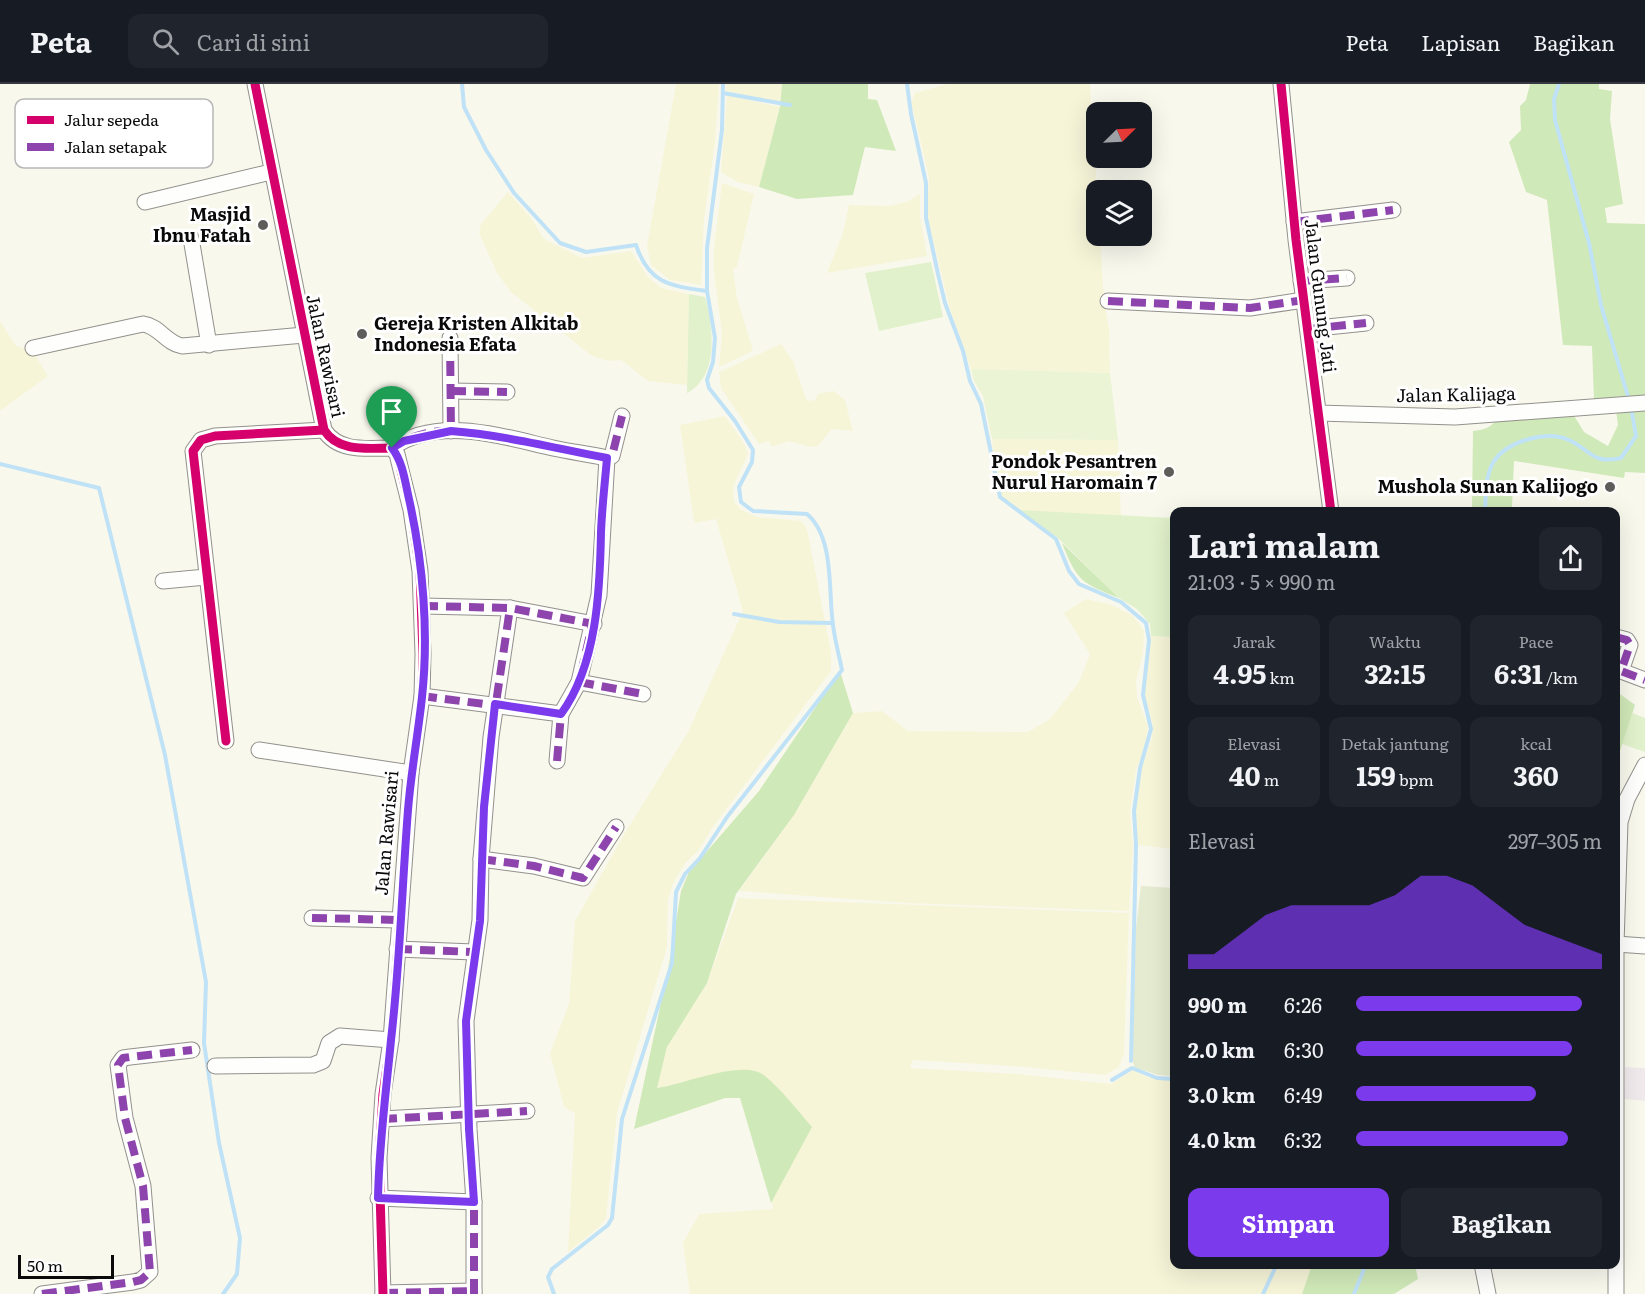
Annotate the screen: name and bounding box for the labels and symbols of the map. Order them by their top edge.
legend [15,99,213,168]
north arrow [1086,102,1152,168]
text: Jalur sepeda [64,107,159,131]
text: Jalan setapak [64,134,167,158]
place label: Masjid Ibnu Fatah [153,200,251,248]
street label: Jalan Gunung Jati [1299,217,1344,374]
marker: Masjid Ibnu Fatah [256,218,270,232]
street label: Jalan Rawisari [300,291,353,420]
place label: Gereja Kristen Alkitab Indonesia Efata [374,309,579,357]
marker: Gereja Kristen Alkitab Indonesia Efata [355,327,369,341]
street label: Jalan Kalijaga [1396,379,1516,408]
pin [366,386,417,448]
place label: Pondok Pesantren Nurul Haromain 7 [991,447,1157,495]
marker: Pondok Pesantren Nurul Haromain 7 [1162,465,1176,479]
place label: Mushola Sunan Kalijogo [1377,472,1598,499]
marker: Mushola Sunan Kalijogo [1603,480,1617,494]
street label: Jalan Rawisari [367,769,404,897]
scale bar [18,1252,114,1280]

